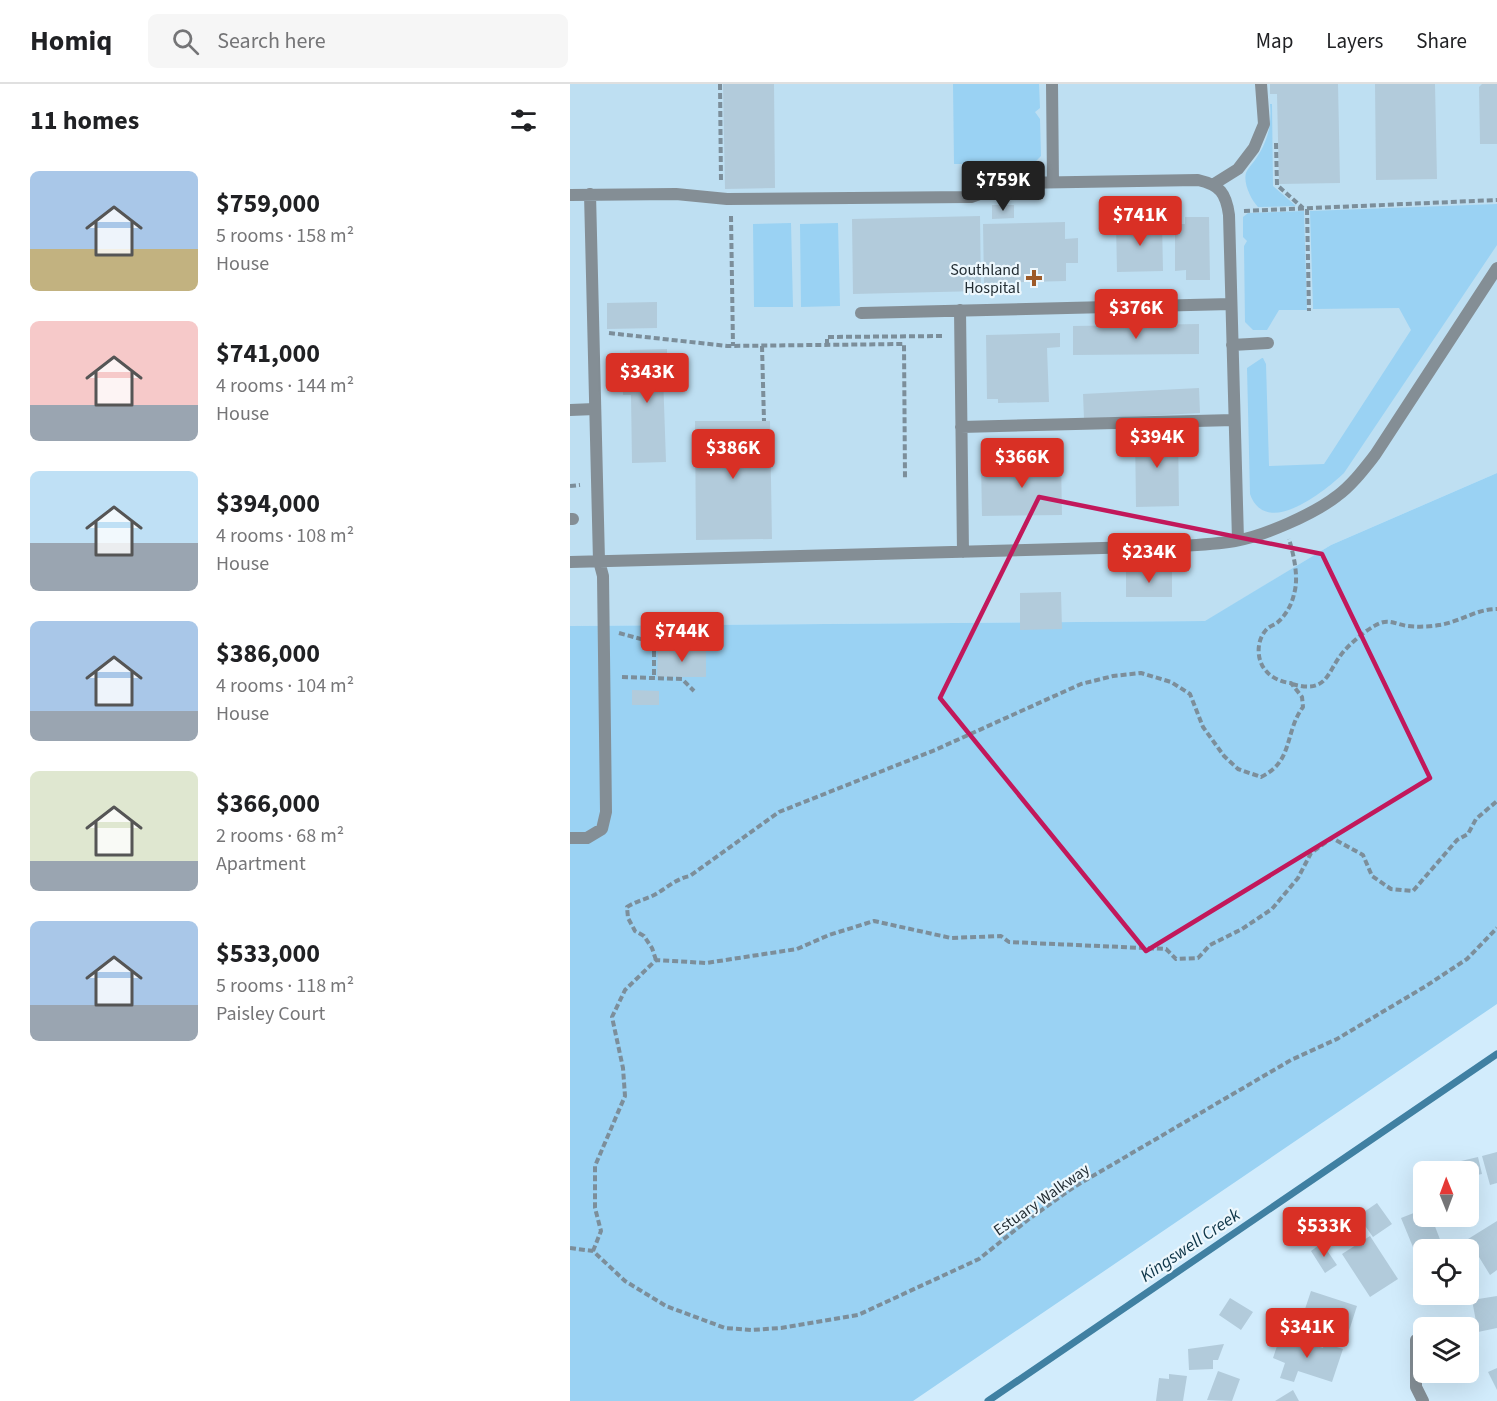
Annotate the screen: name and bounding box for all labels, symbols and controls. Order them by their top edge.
search box [148,14,568,68]
text: Homiq [30,21,112,61]
icon: search [169,25,202,58]
text: Search here [217,25,326,57]
text: Map [1256,26,1293,56]
text: Layers [1326,26,1383,56]
text: Share [1416,26,1467,56]
text: 11 homes [30,102,139,139]
icon: filters [507,104,540,137]
pin: $759K [961,161,1045,212]
text: $759K [976,166,1030,194]
text: $759,000 [216,185,320,222]
icon: home [78,195,150,267]
pin: $741K [1098,196,1182,247]
text: $741K [1113,201,1167,229]
text: 5 rooms · 158 m² [216,222,354,250]
text: House [216,250,269,278]
place label: Southland Hospital [950,259,1020,299]
marker: Southland Hospital [1025,269,1043,287]
pin: $376K [1094,289,1178,340]
text: $376K [1109,294,1163,322]
text: $741,000 [216,335,320,372]
icon: home [78,345,150,417]
pin: $343K [605,353,689,404]
text: $343K [620,358,674,386]
text: 4 rooms · 144 m² [216,372,354,400]
text: House [216,400,269,428]
pin: $394K [1115,418,1199,469]
text: $394K [1130,423,1184,451]
pin: $386K [691,429,775,480]
text: $386K [706,434,760,462]
pin: $366K [980,438,1064,489]
text: $366K [995,443,1049,471]
text: $394,000 [216,485,320,522]
icon: home [78,495,150,567]
text: 4 rooms · 108 m² [216,522,354,550]
pin: $234K [1107,533,1191,584]
text: $234K [1122,538,1176,566]
text: House [216,550,269,578]
pin: $744K [640,612,724,663]
text: $744K [655,617,709,645]
text: $386,000 [216,635,320,672]
icon: home [78,645,150,717]
text: 4 rooms · 104 m² [216,672,354,700]
text: House [216,700,269,728]
text: $366,000 [216,785,320,822]
icon: home [78,795,150,867]
text: 2 rooms · 68 m² [216,822,344,850]
text: Apartment [216,850,306,878]
text: $533,000 [216,935,320,972]
icon: home [78,945,150,1017]
text: 5 rooms · 118 m² [216,972,354,1000]
text: Paisley Court [216,1000,325,1028]
street label: Estuary Walkway [989,1158,1095,1241]
north arrow [1413,1161,1479,1227]
map controls [1413,1161,1479,1383]
water label: Kingswell Creek [1135,1202,1246,1288]
pin: $533K [1282,1207,1366,1258]
text: $533K [1297,1212,1351,1240]
button: locate [1413,1239,1479,1305]
pin: $341K [1265,1308,1349,1359]
text: $341K [1280,1313,1334,1341]
button: layers [1413,1317,1479,1383]

